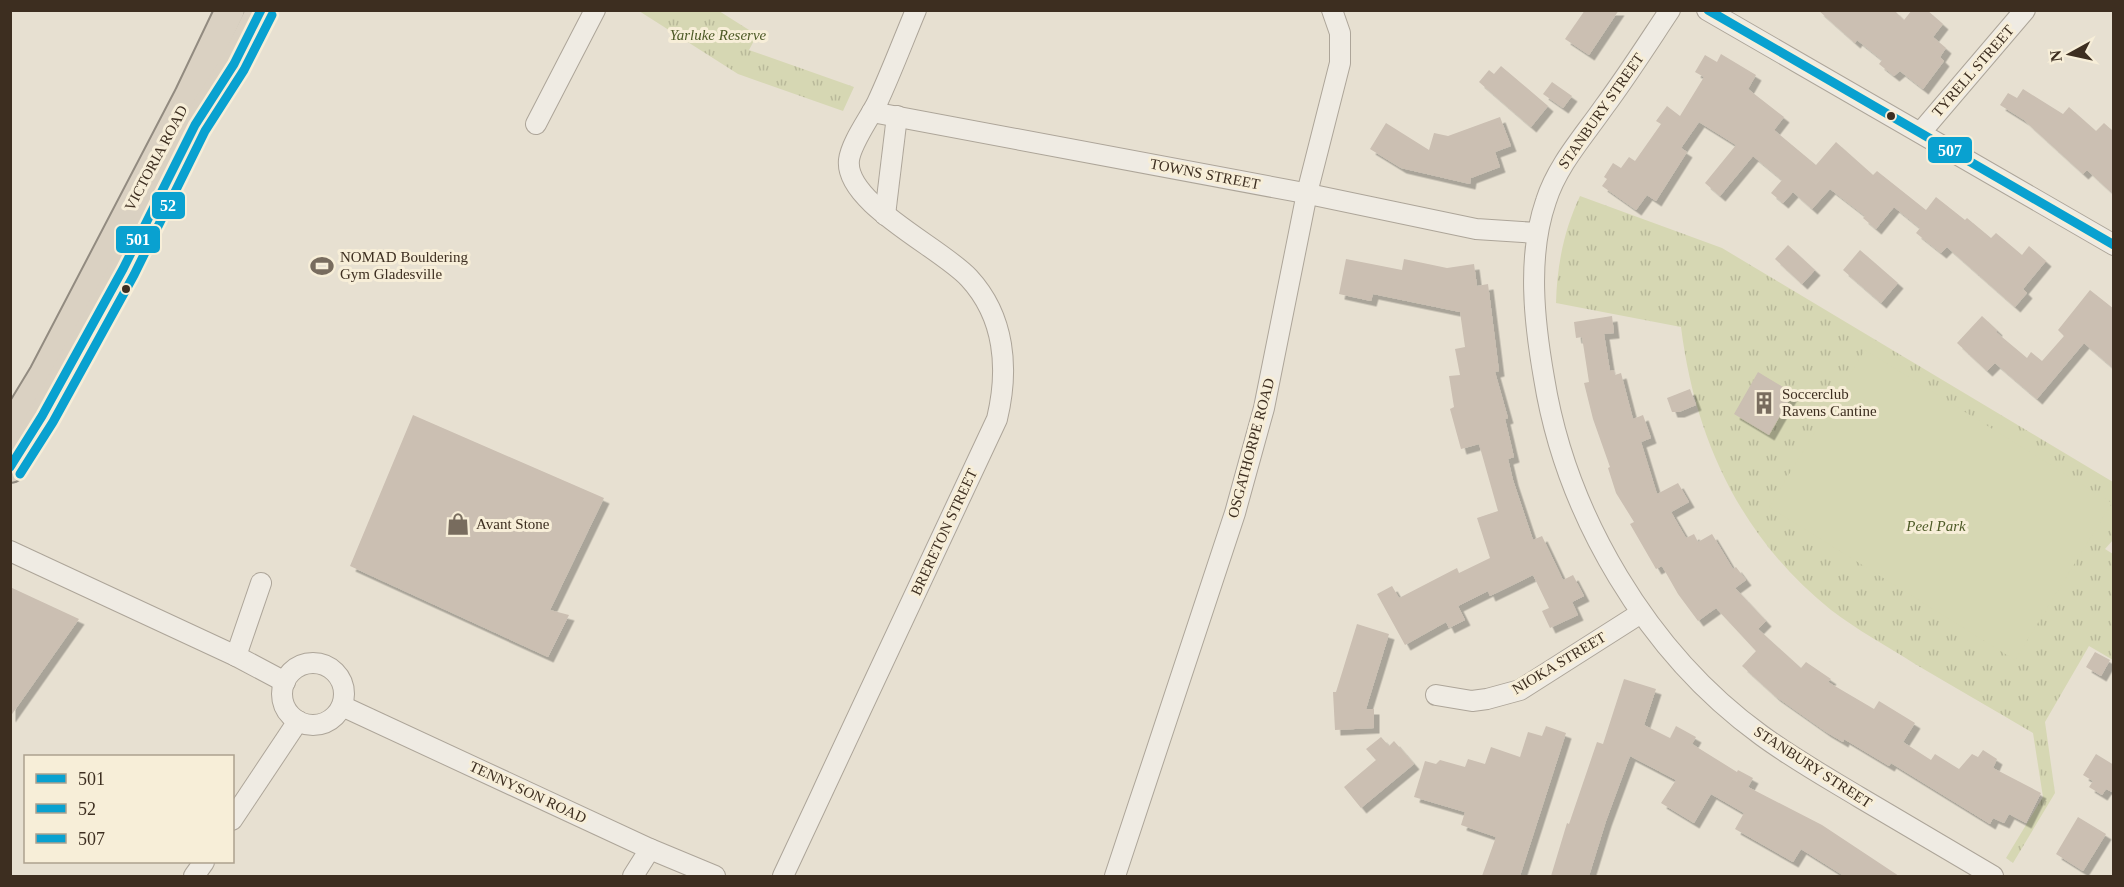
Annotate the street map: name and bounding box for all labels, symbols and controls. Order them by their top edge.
street label: TYRELL STREET [1929,22,2017,120]
north arrow [2040,24,2100,84]
park label: Yarluke Reserve [670,27,767,43]
text: N [2046,49,2065,63]
street label: STANBURY STREET [1555,50,1647,172]
street label: VICTORIA ROAD [122,103,191,213]
unlabelled marker [1885,110,1897,122]
line badge: 507 [1927,136,1973,164]
text: 507 [1938,142,1962,159]
street label: TOWNS STREET [1149,155,1261,193]
line badge: 52 [151,191,186,220]
text: 52 [160,197,176,214]
line badge: 501 [115,225,161,254]
text: 501 [126,231,150,248]
place label: NOMAD Bouldering Gym Gladesville [340,249,468,282]
sports icon: NOMAD Bouldering Gym Gladesville [309,253,335,279]
unlabelled marker [120,283,132,295]
street label: OSGATHORPE ROAD [1225,376,1277,520]
place label: Soccerclub Ravens Cantine [1782,386,1877,419]
building icon: Soccerclub Ravens Cantine [1751,390,1777,416]
street label: BRERETON STREET [908,466,980,598]
shop icon: Avant Stone [445,511,471,537]
place label: Avant Stone [476,516,550,532]
park label: Peel Park [1905,518,1966,534]
street label: NIOKA STREET [1509,629,1609,697]
street label: STANBURY STREET [1751,723,1875,811]
legend [24,755,234,863]
street label: TENNYSON ROAD [467,758,589,826]
text: 501 [78,769,105,789]
text: 52 [78,799,96,819]
text: 507 [78,829,105,849]

